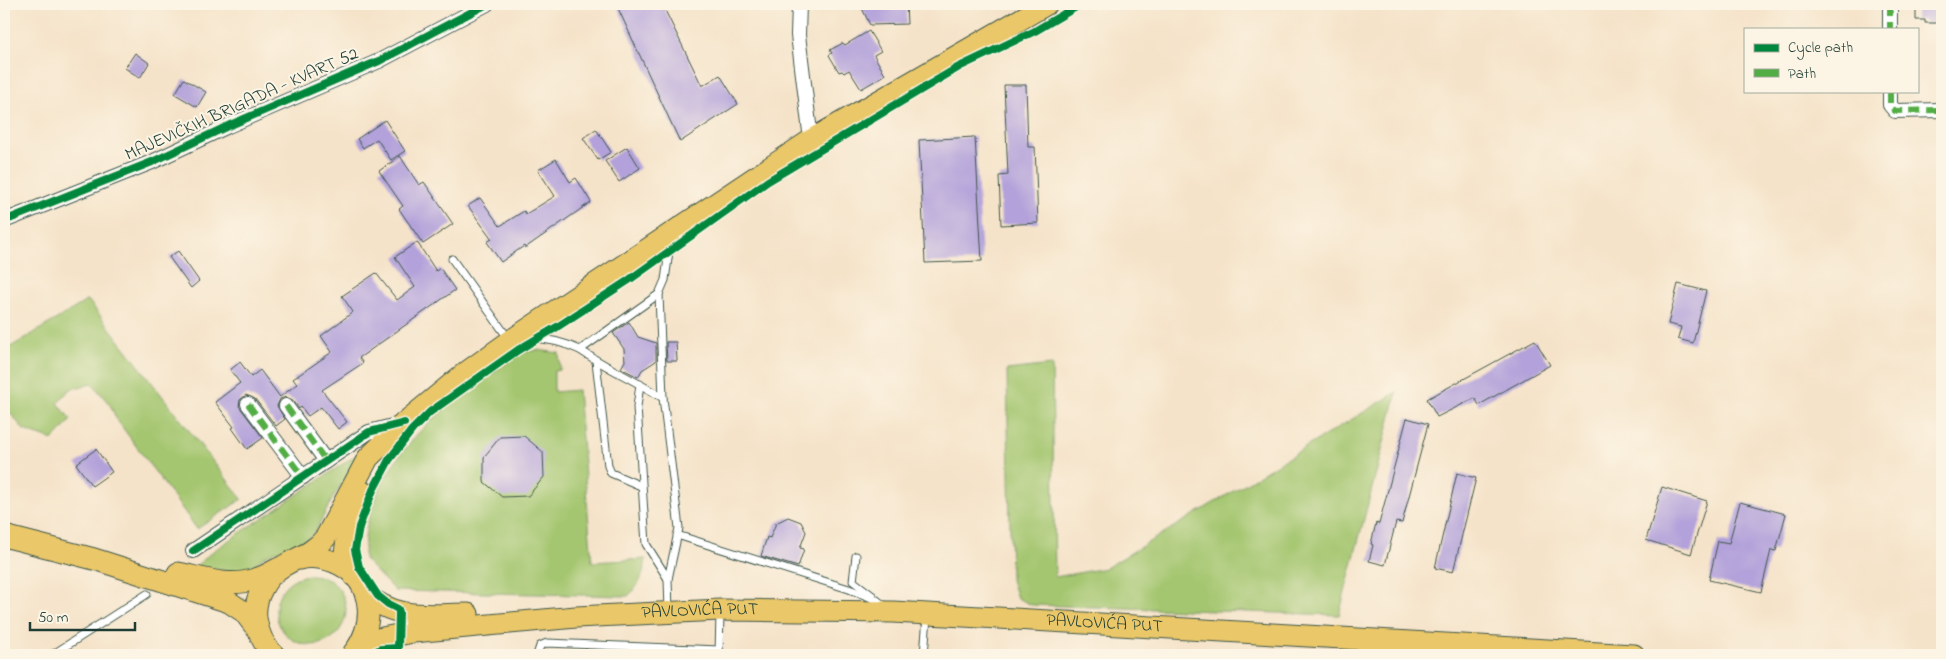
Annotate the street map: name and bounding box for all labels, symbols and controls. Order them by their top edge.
legend [1744,28,1918,92]
text: Cycle path [1788,37,1853,60]
street label: MAJEVIČKIH BRIGADA - KVART 52 [121,42,363,168]
text: Path [1788,63,1816,85]
street label: PAVLOVIĆA PUT [641,597,758,627]
scale bar [30,599,135,631]
text: 50 m [38,607,69,629]
street label: PAVLOVIĆA PUT [1045,608,1163,641]

